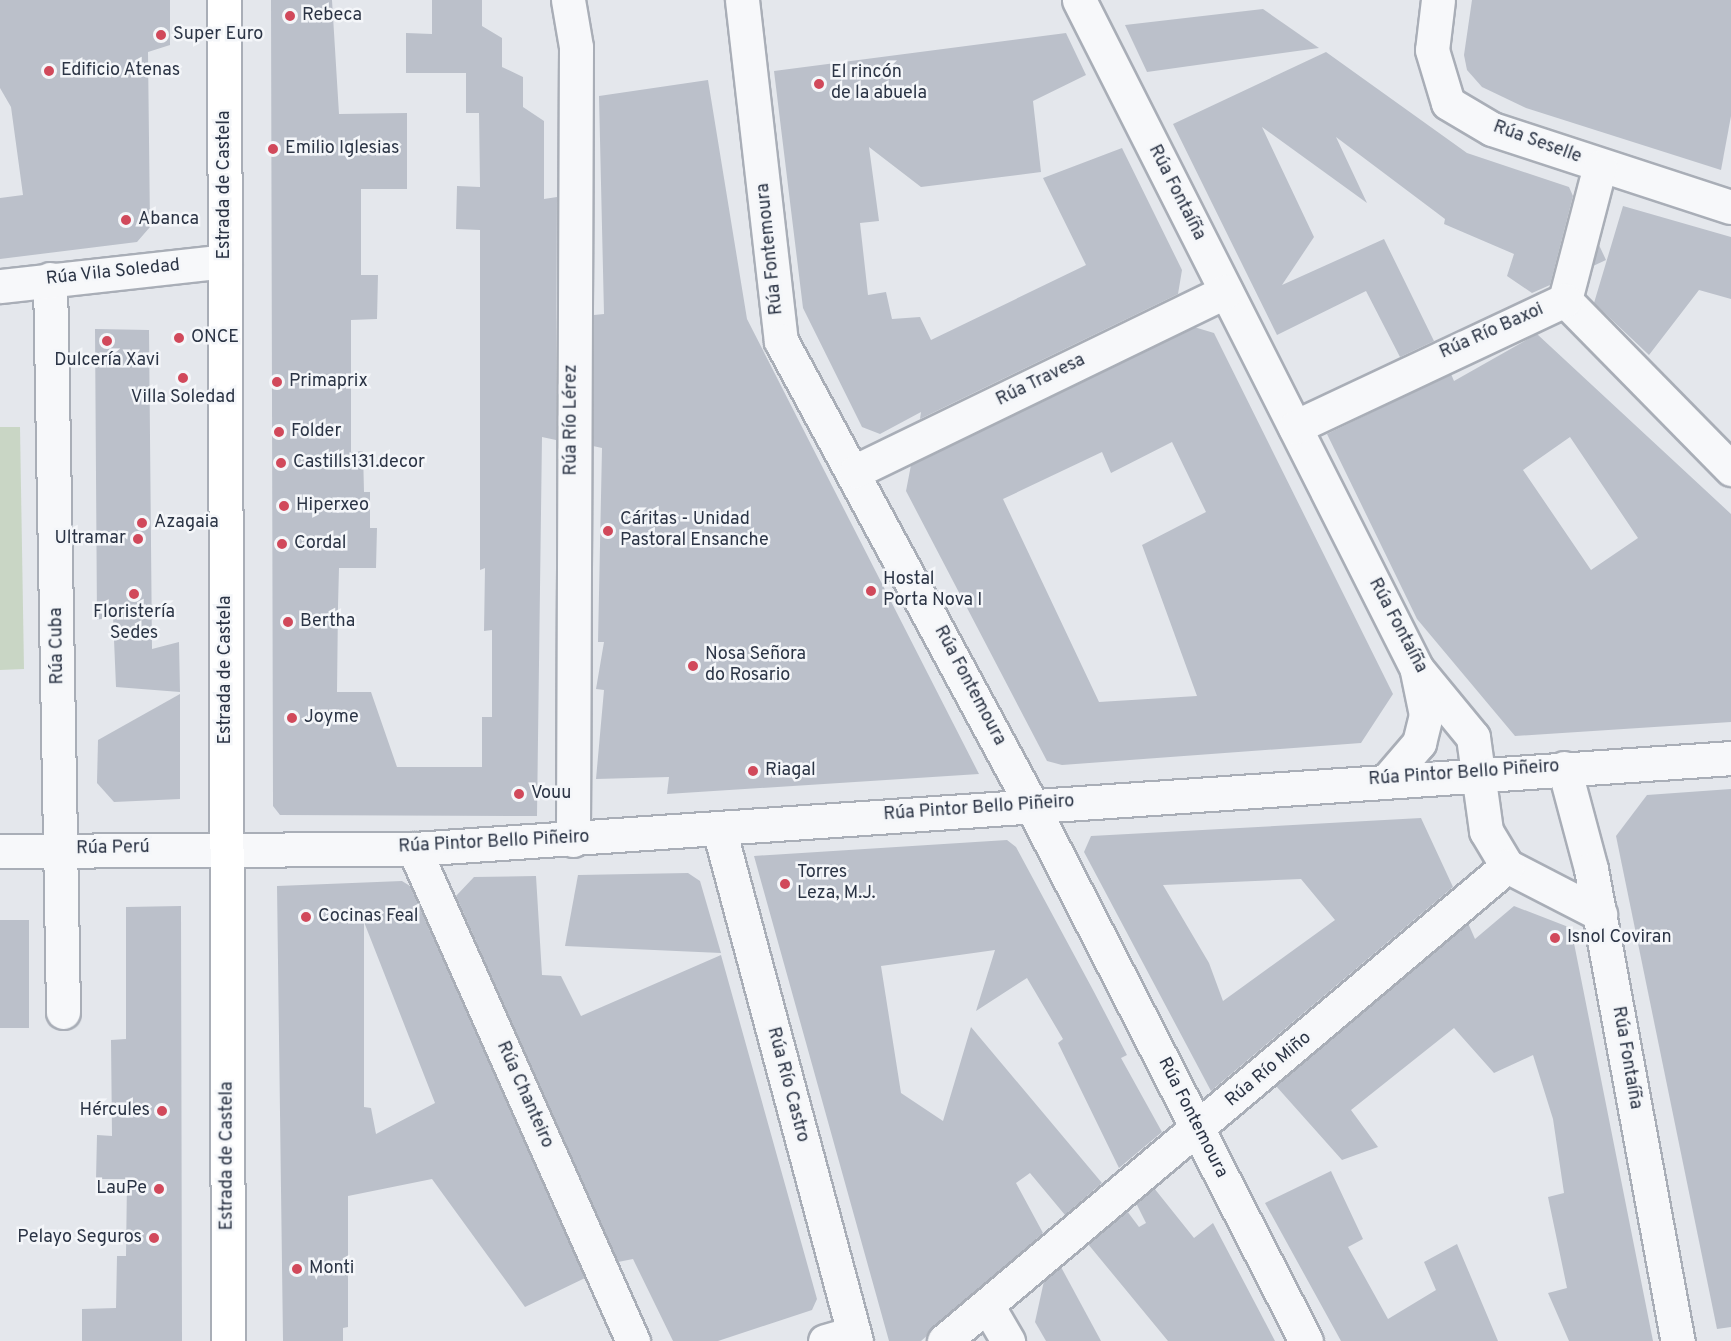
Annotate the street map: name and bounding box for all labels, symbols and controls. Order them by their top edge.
place label: Rebeca [302,5,362,27]
marker: Rebeca [283,9,297,23]
place label: Super Euro [173,24,263,46]
marker: Super Euro [154,28,168,42]
place label: Edificio Atenas [61,60,181,82]
place label: El rincón de la abuela [831,63,927,106]
marker: Edificio Atenas [42,64,56,78]
marker: El rincón de la abuela [812,77,826,91]
street label: Estrada de Castela [214,111,236,259]
street label: Rúa Seselle [1490,117,1584,169]
place label: Emilio Iglesias [285,138,399,160]
marker: Emilio Iglesias [266,142,280,156]
street label: Rúa Fontaíña [1143,142,1209,244]
street label: Rúa Fontemoura [753,182,789,316]
place label: Abanca [138,209,199,231]
marker: Abanca [119,213,133,227]
street label: Rúa Vila Soledad [45,255,181,291]
street label: Rúa Río Baxoi [1437,299,1547,365]
place label: ONCE [191,327,239,349]
marker: ONCE [172,331,186,345]
marker: Dulcería Xavi [100,334,114,348]
place label: Dulcería Xavi [54,350,160,372]
street label: Rúa Travesa [993,350,1089,412]
street label: Rúa Río Lérez [561,364,583,476]
marker: Villa Soledad [176,371,190,385]
place label: Primaprix [289,371,368,393]
marker: Primaprix [270,375,284,389]
place label: Villa Soledad [131,387,235,409]
place label: Folder [291,421,341,443]
marker: Folder [272,425,286,439]
place label: Castills131.decor [293,452,425,474]
marker: Castills131.decor [274,456,288,470]
place label: Hiperxeo [296,495,369,517]
marker: Hiperxeo [277,499,291,513]
place label: Cáritas - Unidad Pastoral Ensanche [620,510,769,552]
place label: Azagaia [154,512,219,534]
marker: Azagaia [135,516,149,530]
marker: Cáritas - Unidad Pastoral Ensanche [601,524,615,538]
place label: Ultramar [54,528,126,550]
marker: Ultramar [131,532,145,546]
place label: Cordal [294,533,347,555]
marker: Cordal [275,537,289,551]
place label: Hostal Porta Nova I [883,570,982,612]
street label: Rúa Fontaíña [1363,575,1431,677]
marker: Hostal Porta Nova I [864,584,878,598]
marker: Floristería Sedes [127,587,141,601]
street label: Estrada de Castela [215,596,237,744]
place label: Floristería Sedes [93,603,175,646]
street label: Rúa Cuba [47,607,69,685]
place label: Bertha [300,611,355,633]
marker: Bertha [281,615,295,629]
street label: Rúa Fontemoura [928,622,1010,750]
place label: Nosa Señora do Rosario [705,645,806,688]
marker: Nosa Señora do Rosario [686,659,700,673]
place label: Joyme [304,707,359,729]
marker: Joyme [285,711,299,725]
street label: Rúa Pintor Bello Piñeiro [1368,757,1560,791]
place label: Riagal [765,760,816,782]
marker: Riagal [746,764,760,778]
place label: Vouu [531,783,571,805]
marker: Vouu [512,787,526,801]
street label: Rúa Pintor Bello Piñeiro [883,792,1075,826]
street label: Rúa Pintor Bello Piñeiro [398,827,590,859]
street label: Rúa Perú [76,838,150,860]
place label: Torres Leza, M.J. [797,863,875,906]
marker: Torres Leza, M.J. [778,877,792,891]
place label: Cocinas Feal [318,906,418,928]
marker: Cocinas Feal [299,910,313,924]
place label: Isnol Coviran [1567,927,1672,949]
marker: Isnol Coviran [1548,931,1562,945]
street label: Rúa Fontaíña [1606,1005,1646,1111]
street label: Rúa Río Castro [761,1025,813,1145]
street label: Rúa Río Miño [1222,1028,1316,1112]
street label: Rúa Chanteiro [491,1038,557,1152]
street label: Rúa Fontemoura [1152,1054,1232,1182]
street label: Estrada de Castela [217,1082,239,1230]
place label: Hércules [80,1100,150,1122]
marker: Hércules [155,1104,169,1118]
place label: LauPe [96,1178,147,1200]
marker: LauPe [152,1182,166,1196]
place label: Pelayo Seguros [17,1227,142,1249]
marker: Pelayo Seguros [147,1231,161,1245]
place label: Monti [309,1258,354,1280]
marker: Monti [290,1262,304,1276]

